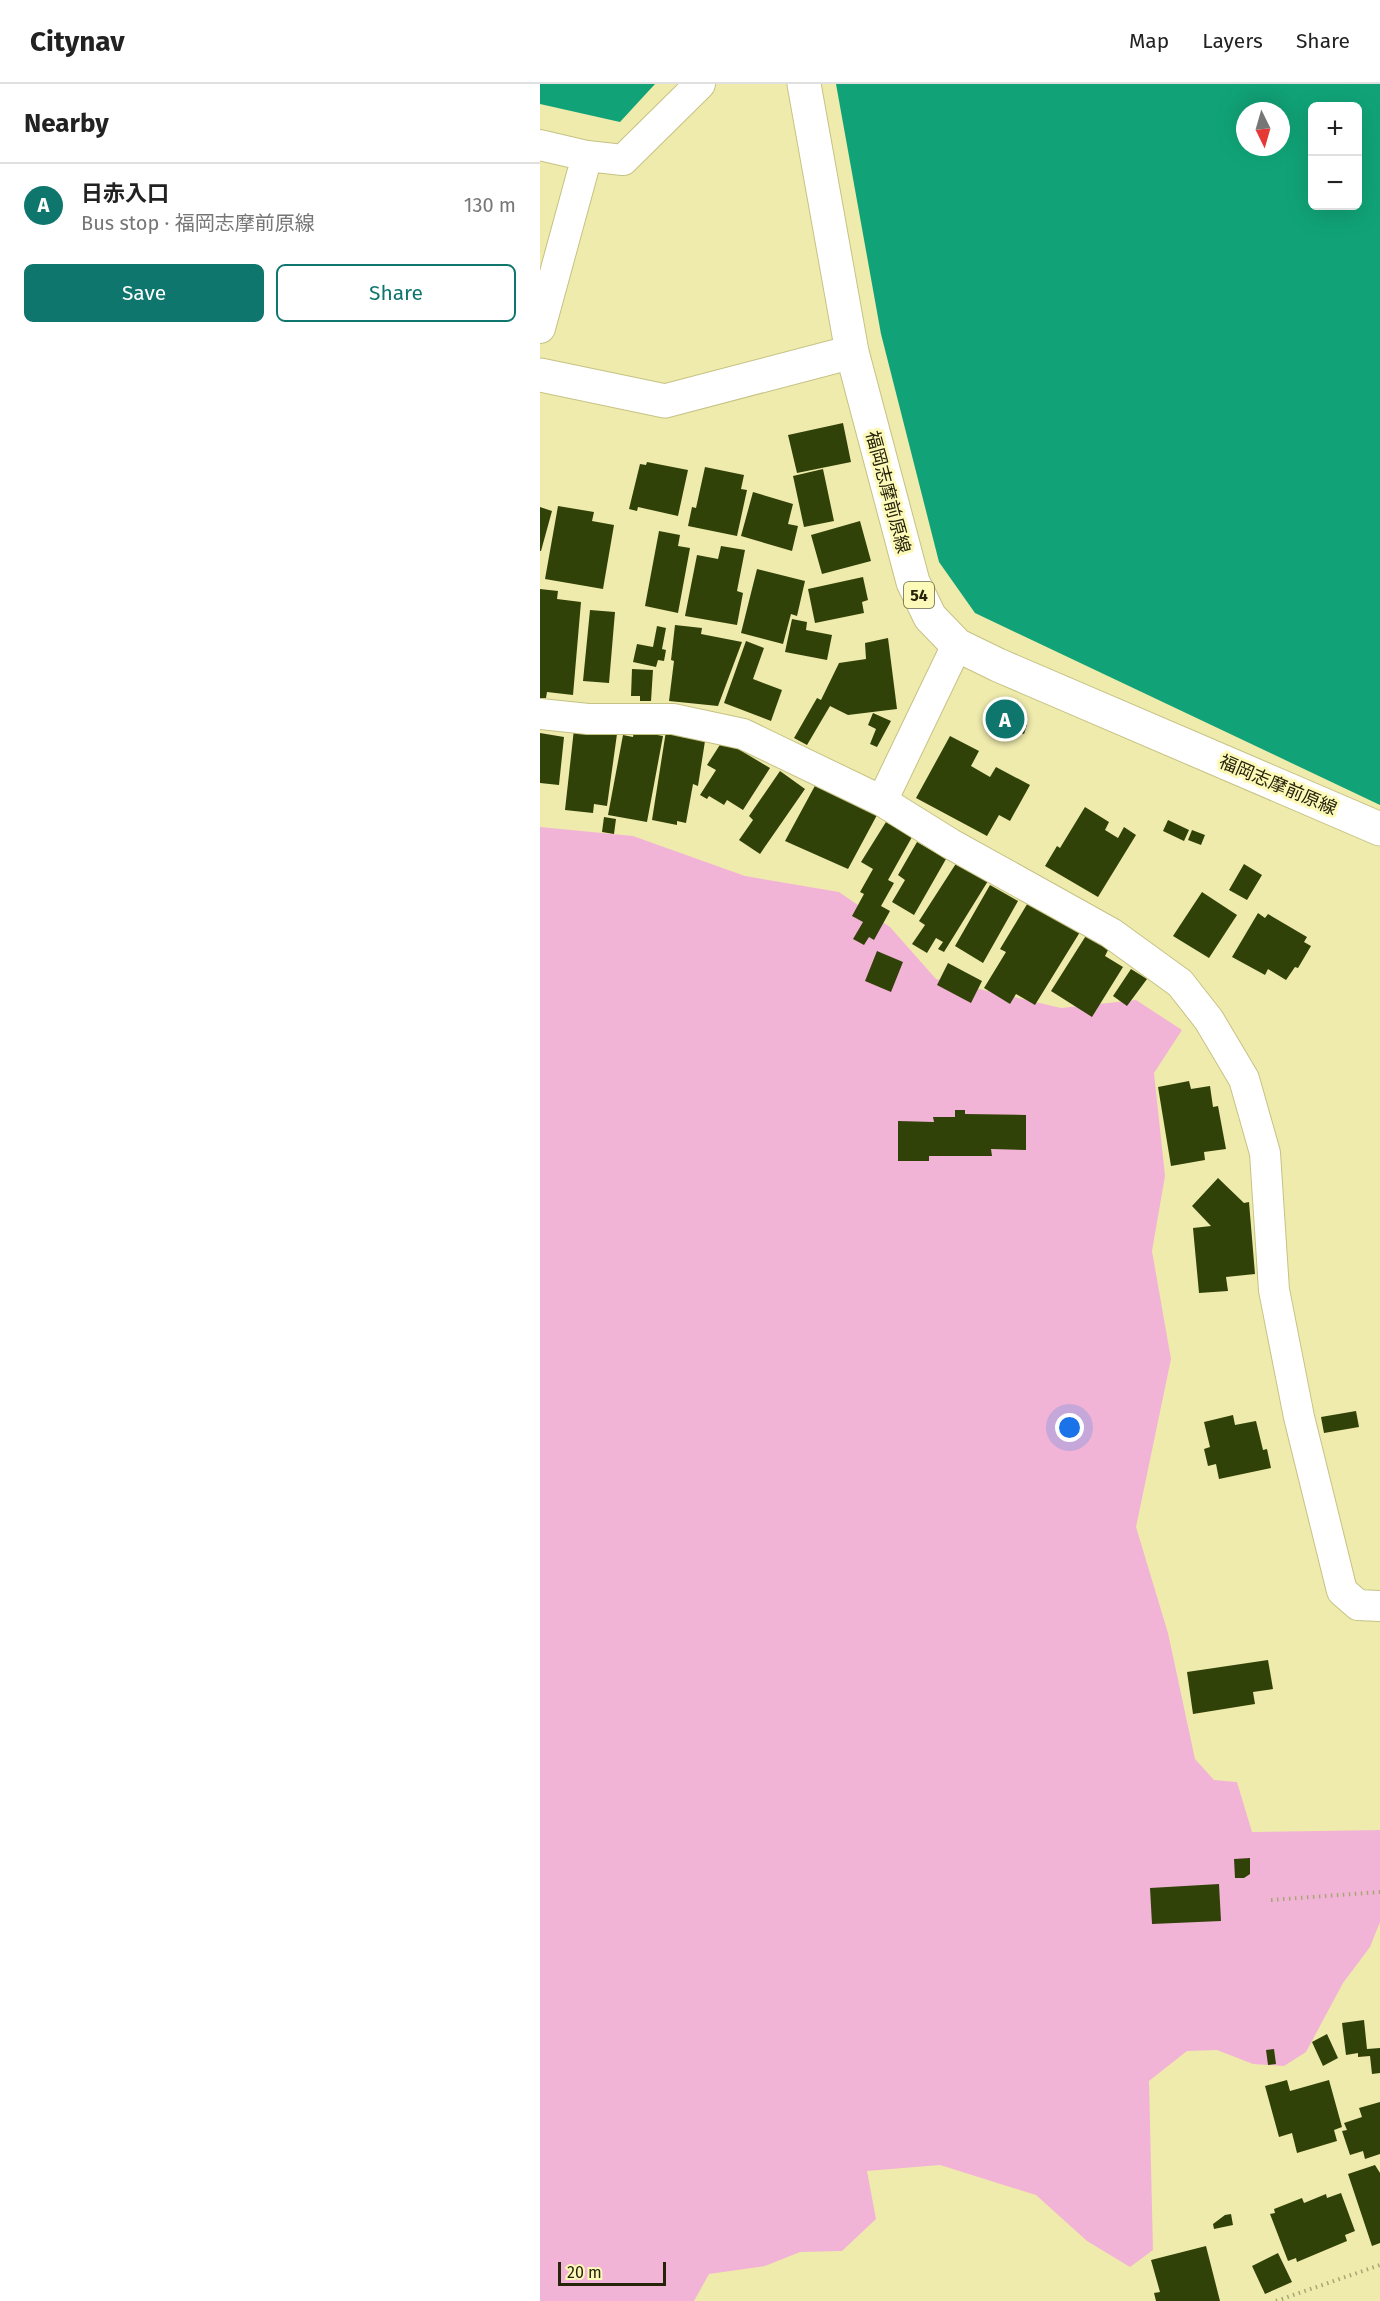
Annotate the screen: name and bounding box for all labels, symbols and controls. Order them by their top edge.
text: Citynav [30,25,125,58]
text: Map [1129,28,1169,54]
text: Layers [1202,28,1263,54]
text: Share [1296,28,1350,54]
north arrow [1236,102,1290,156]
map controls [1308,102,1362,210]
button: + [1308,102,1362,156]
text: Nearby [24,108,109,139]
button: − [1308,156,1362,210]
text: 日赤入口 [81,180,169,207]
text: A [38,193,49,217]
text: 130 m [464,193,516,217]
text: Bus stop · 福岡志摩前原線 [81,211,315,235]
button: Save [24,264,264,322]
button: Share [276,264,516,322]
street label: 福岡志摩前原線 [861,428,915,556]
road number: 54 [904,582,934,608]
pin: A [986,696,1024,742]
street label: 福岡志摩前原線 [1216,750,1340,820]
your location [1055,1413,1084,1442]
scale bar [558,2259,666,2286]
text: 20 m [567,2263,602,2282]

